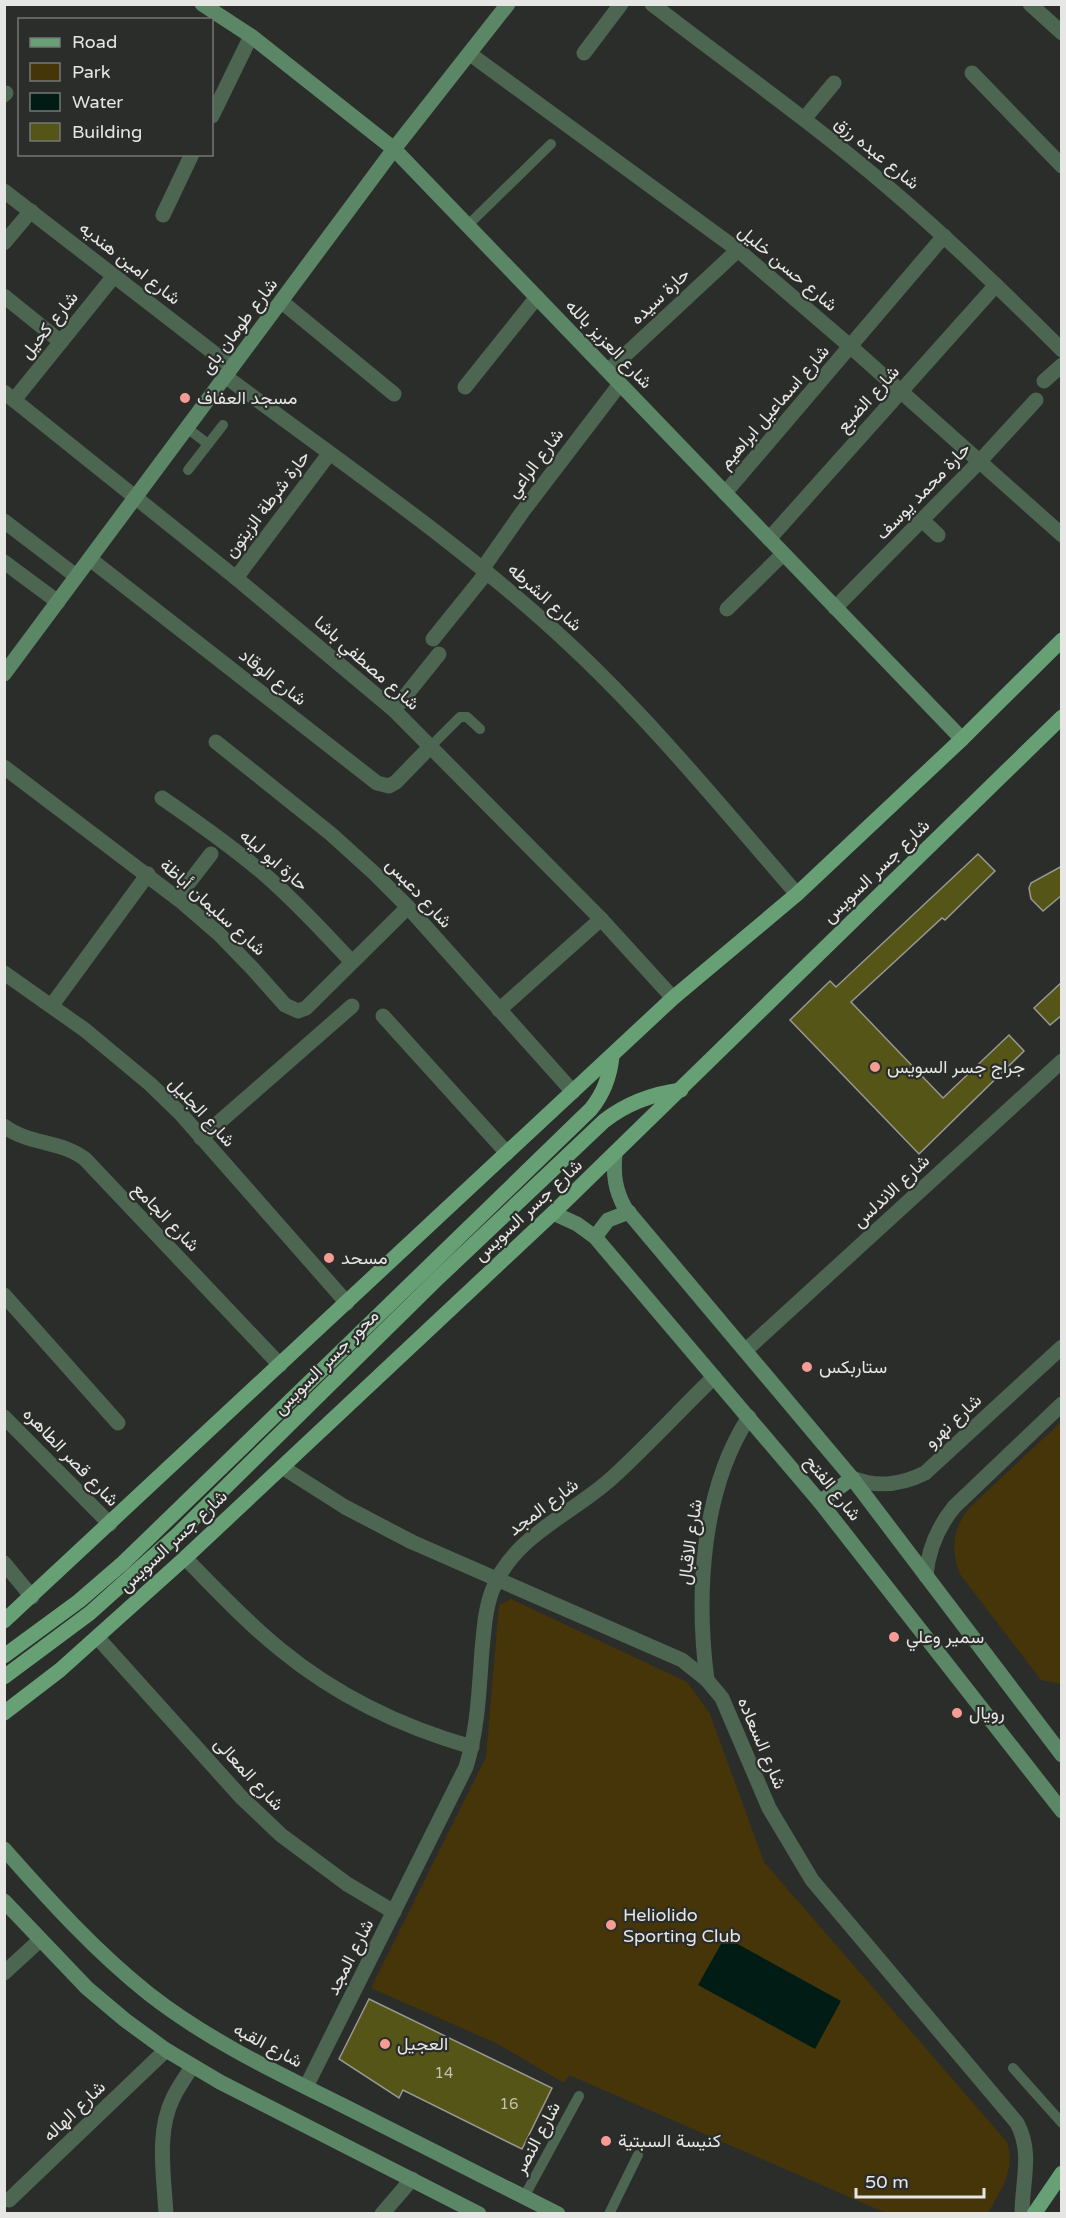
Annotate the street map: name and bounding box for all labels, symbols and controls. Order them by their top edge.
legend [18,18,213,156]
text: Road [72,31,117,53]
text: Park [72,61,111,83]
text: Water [72,91,123,113]
street label: شارع عبده رزق [829,112,924,195]
text: Building [72,121,142,143]
street label: شارع امين هنديه [74,217,185,310]
street label: شارع حسن خليل [733,220,842,317]
street label: حارة سيده [626,263,694,329]
street label: شارع طومان باى [196,274,283,379]
street label: شارع كحيل [15,287,84,364]
street label: شارع العزيز بالله [560,295,657,394]
street label: شارع اسماعيل ابراهيم [714,340,835,474]
street label: شارع الضبع [832,361,905,438]
place label: مسجد العفاف [197,387,297,409]
marker: مسجد العفاف [178,391,192,405]
street label: شارع الراعي [502,424,571,504]
street label: حارة محمد يوسف [871,438,975,544]
street label: حارة شرطة الزيتون [220,446,314,562]
street label: شارع الشرطه [503,558,587,637]
street label: شارع مصطفي باشا [307,611,424,718]
street label: شارع الوقاد [234,644,311,711]
street label: شارع جسر السويس [818,814,935,928]
street label: حارة ابو ليله [235,824,313,896]
street label: شارع سليمان أباظة [155,854,270,961]
street label: شارع دعبس [380,854,457,933]
place label: جراج جسر السويس [887,1056,1025,1079]
marker: جراج جسر السويس [868,1060,882,1074]
street label: شارع الجليل [163,1073,240,1152]
street label: شارع الاندلس [848,1150,935,1233]
street label: شارع جسر السويس [469,1154,587,1267]
street label: شارع الجامع [127,1178,204,1257]
place label: مسحد [341,1247,388,1269]
marker: مسحد [322,1251,336,1265]
street label: محور جسر السويس [269,1305,383,1419]
place label: ستاربكس [819,1356,887,1378]
marker: ستاربكس [800,1360,814,1374]
street label: شارع نهرو [920,1389,987,1454]
street label: شارع قصر الطاهره [18,1403,124,1512]
street label: شارع الفتح [799,1451,866,1526]
street label: شارع المجد [503,1473,583,1541]
street label: شارع جسر السويس [114,1485,232,1598]
street label: شارع الاقبال [673,1498,708,1586]
place label: سمير وعلي [906,1626,984,1652]
marker: سمير وعلي [887,1630,901,1644]
street label: شارع السعاده [732,1694,791,1793]
place label: رويال [969,1702,1005,1724]
marker: رويال [950,1706,964,1720]
street label: شارع المعالى [209,1733,289,1816]
place label: Heliolido Sporting Club [623,1904,741,1947]
street label: شارع المجد [321,1915,379,1999]
marker: Heliolido Sporting Club [604,1918,618,1932]
street label: شارع القبه [229,2018,306,2073]
place label: العجيل [397,2033,448,2055]
marker: العجيل [378,2037,392,2051]
house number: 14 [435,2064,453,2082]
street label: شارع الهاله [38,2076,111,2147]
house number: 16 [500,2095,518,2113]
street label: شارع النصر [508,2098,566,2179]
place label: كنيسة السبتية [618,2130,721,2152]
marker: كنيسة السبتية [599,2134,613,2148]
scale bar [856,2161,984,2199]
text: 50 m [865,2171,909,2193]

